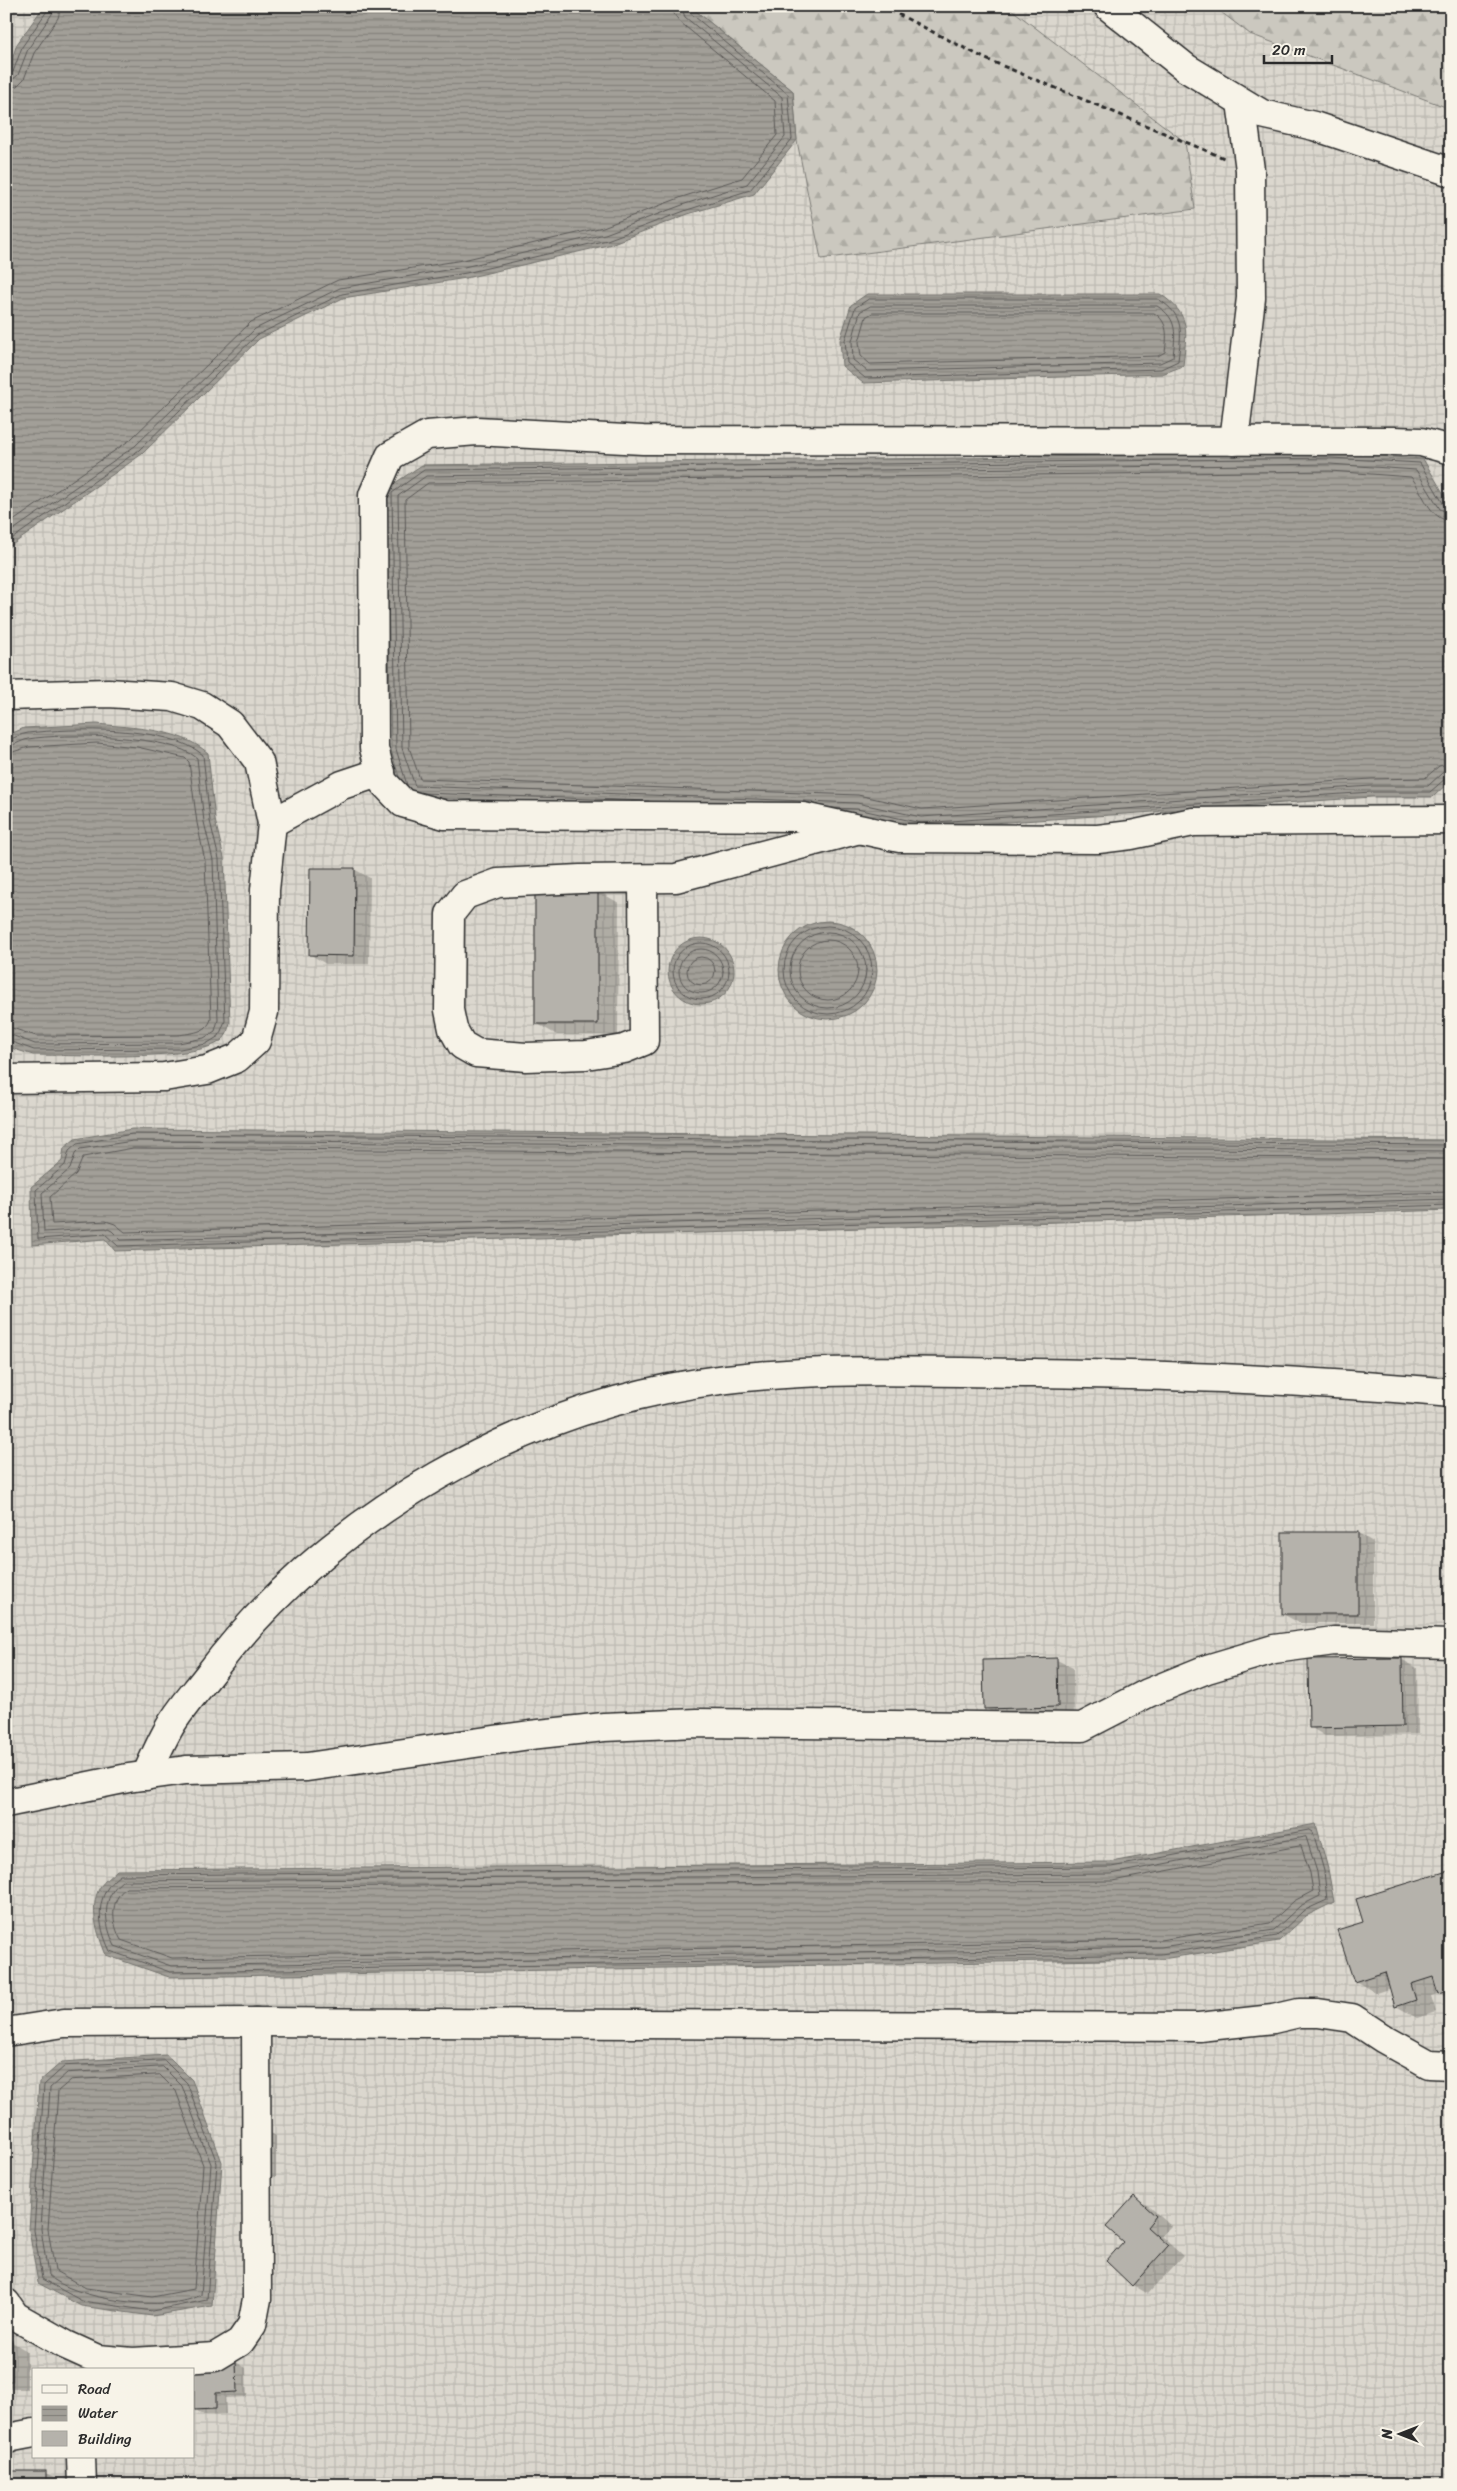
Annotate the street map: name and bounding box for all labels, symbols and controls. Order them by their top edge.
scale bar [1264,32,1332,64]
text: 20 m [1272,37,1306,63]
legend [32,2368,195,2458]
text: Road [78,2376,111,2402]
text: Water [78,2400,118,2426]
north arrow [1374,2408,1424,2458]
text: Building [78,2426,132,2452]
text: N [1375,2429,1400,2440]

